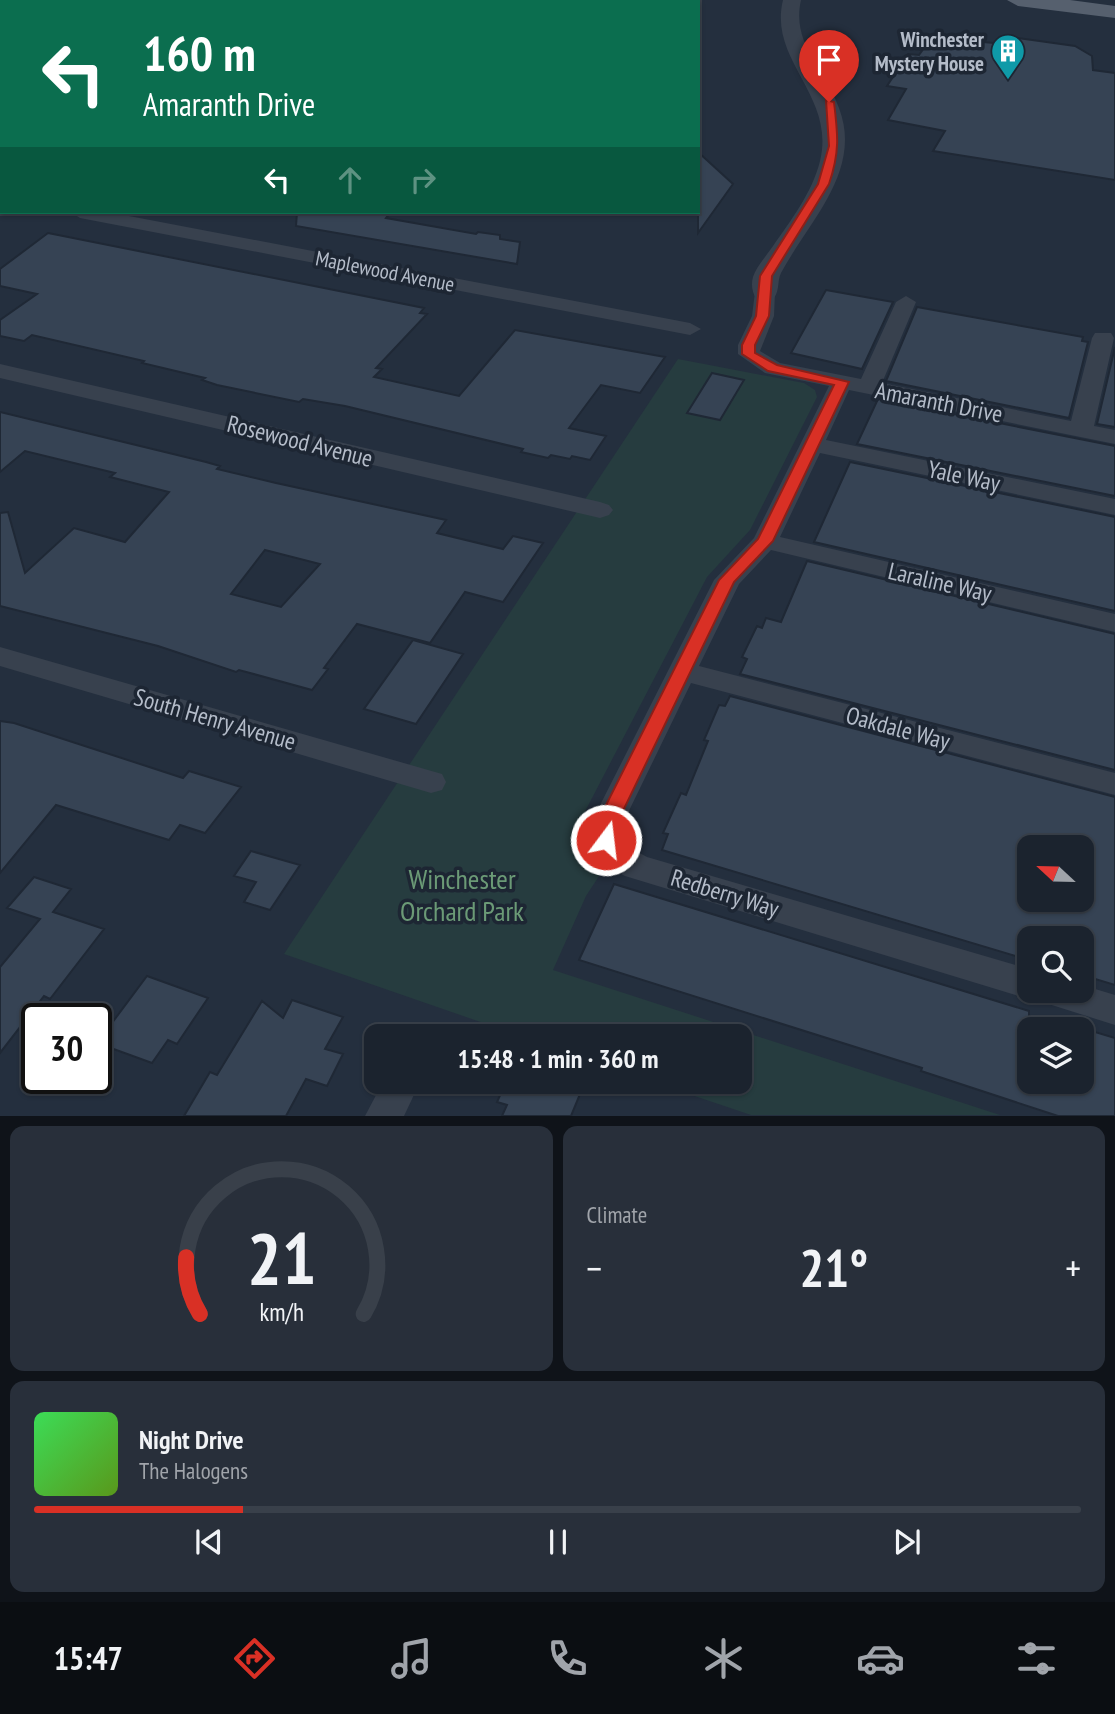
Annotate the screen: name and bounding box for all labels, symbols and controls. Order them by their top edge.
text: 160 m [143,21,256,85]
place label: Winchester Mystery House [875,26,985,77]
icon: left [28,28,119,119]
pin [799,30,859,102]
building icon: Winchester Mystery House [989,32,1027,81]
icon: arrive [810,41,848,79]
text: Amaranth Drive [143,83,315,125]
icon: left [258,161,296,199]
icon: ahead [331,161,369,199]
icon: right [404,161,442,199]
street label: Maplewood Avenue [313,244,457,298]
street label: Amaranth Drive [873,374,1005,430]
street label: Rosewood Avenue [224,408,376,474]
street label: Yale Way [925,453,1003,499]
street label: Laraline Way [885,555,995,609]
street label: South Henry Avenue [131,681,299,757]
street label: Oakdale Way [843,699,953,757]
position arrow [569,803,643,877]
north arrow [1017,835,1094,912]
map controls [1017,835,1094,1094]
park label: Winchester Orchard Park [400,860,524,929]
street label: Redberry Way [667,862,783,924]
button: search [1017,926,1094,1003]
speed limit sign: 30 [21,1003,112,1094]
button: layers [1017,1017,1094,1094]
text: 15:48 · 1 min · 360 m [458,1042,658,1075]
text: Climate [587,1200,647,1229]
text: 21 [246,1211,316,1305]
text: 21° [799,1234,868,1301]
text: − [587,1243,602,1292]
text: + [1065,1243,1081,1292]
text: km/h [259,1296,303,1328]
text: Night Drive [139,1423,244,1456]
text: The Halogens [139,1456,248,1485]
icon: previous [190,1523,228,1561]
icon: pause [539,1523,577,1561]
icon: next [888,1523,926,1561]
icon: directions [230,1634,279,1683]
icon: music [387,1634,436,1683]
icon: phone [543,1634,592,1683]
icon: climate [699,1634,748,1683]
icon: car [856,1634,905,1683]
icon: filters [1012,1634,1061,1683]
text: 15:47 [54,1637,123,1679]

